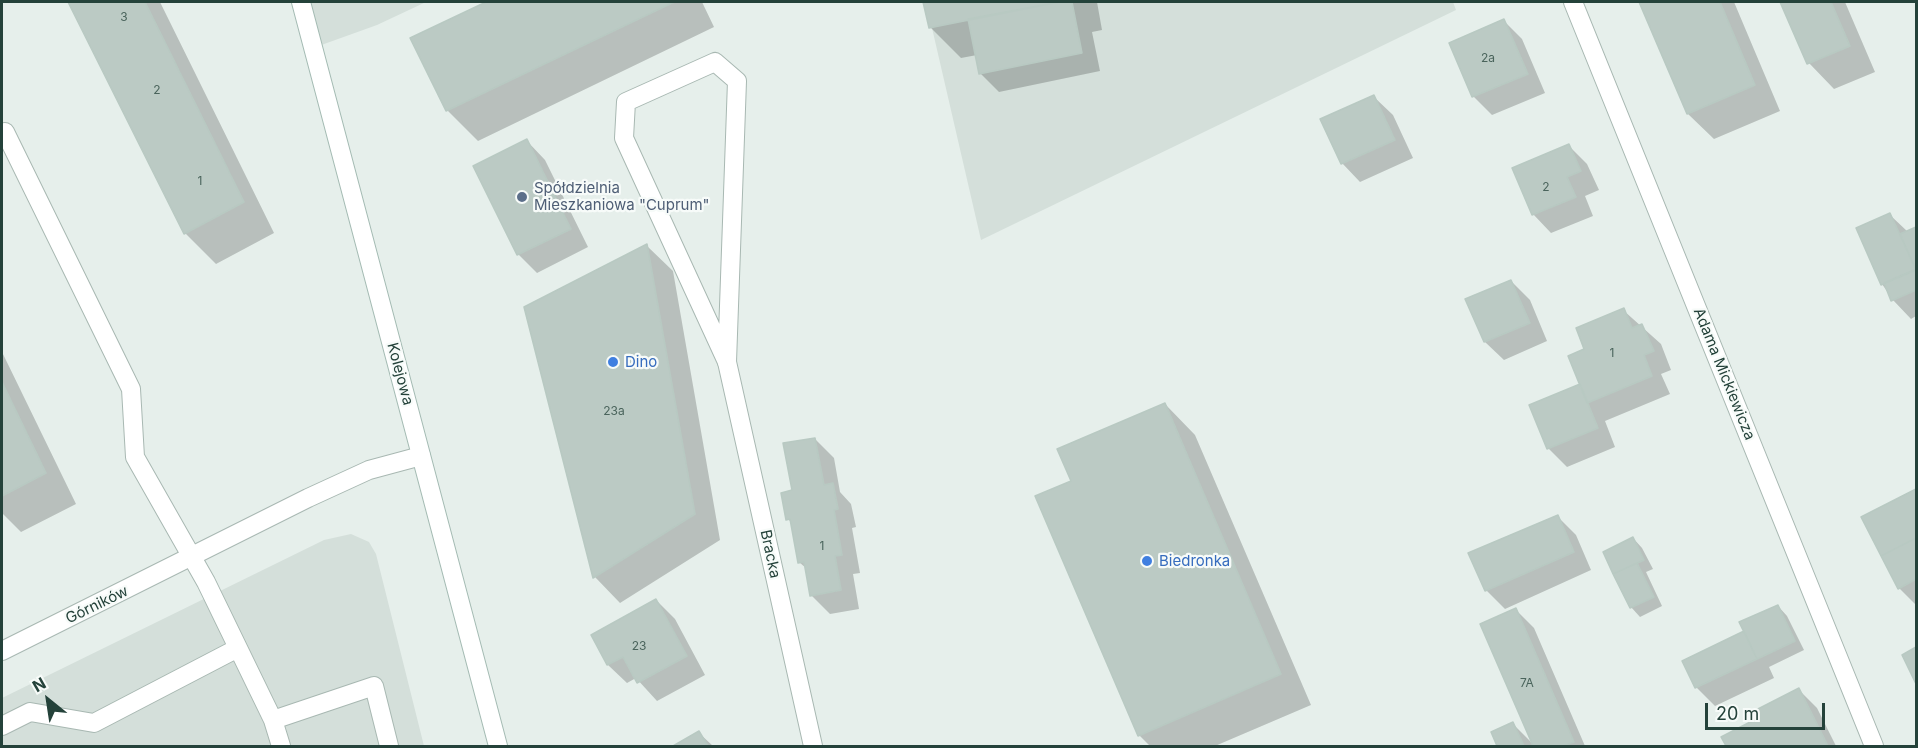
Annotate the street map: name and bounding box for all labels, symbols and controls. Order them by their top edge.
house number: 3 [120,10,128,24]
house number: 2a [1481,51,1495,65]
house number: 2 [153,83,161,97]
house number: 1 [198,174,202,188]
place label: Spółdzielnia Mieszkaniowa "Cuprum" [534,179,710,214]
house number: 2 [1542,180,1550,194]
marker: Spółdzielnia Mieszkaniowa "Cuprum" [515,190,529,204]
street label: Adama Mickiewicza [1689,305,1759,443]
street label: Kolejowa [383,341,417,407]
house number: 1 [1610,346,1614,360]
place label: Dino [625,353,657,371]
marker: Dino [606,355,620,369]
house number: 23a [603,404,625,418]
street label: Bracka [756,528,784,580]
house number: 1 [820,539,824,553]
place label: Biedronka [1159,552,1230,570]
marker: Biedronka [1140,554,1154,568]
street label: Górników [63,582,131,628]
house number: 23 [632,639,646,653]
north arrow [18,670,78,730]
text: N [29,673,49,696]
house number: 7A [1520,676,1534,690]
scale bar [1708,691,1828,729]
text: 20 m [1716,703,1759,724]

